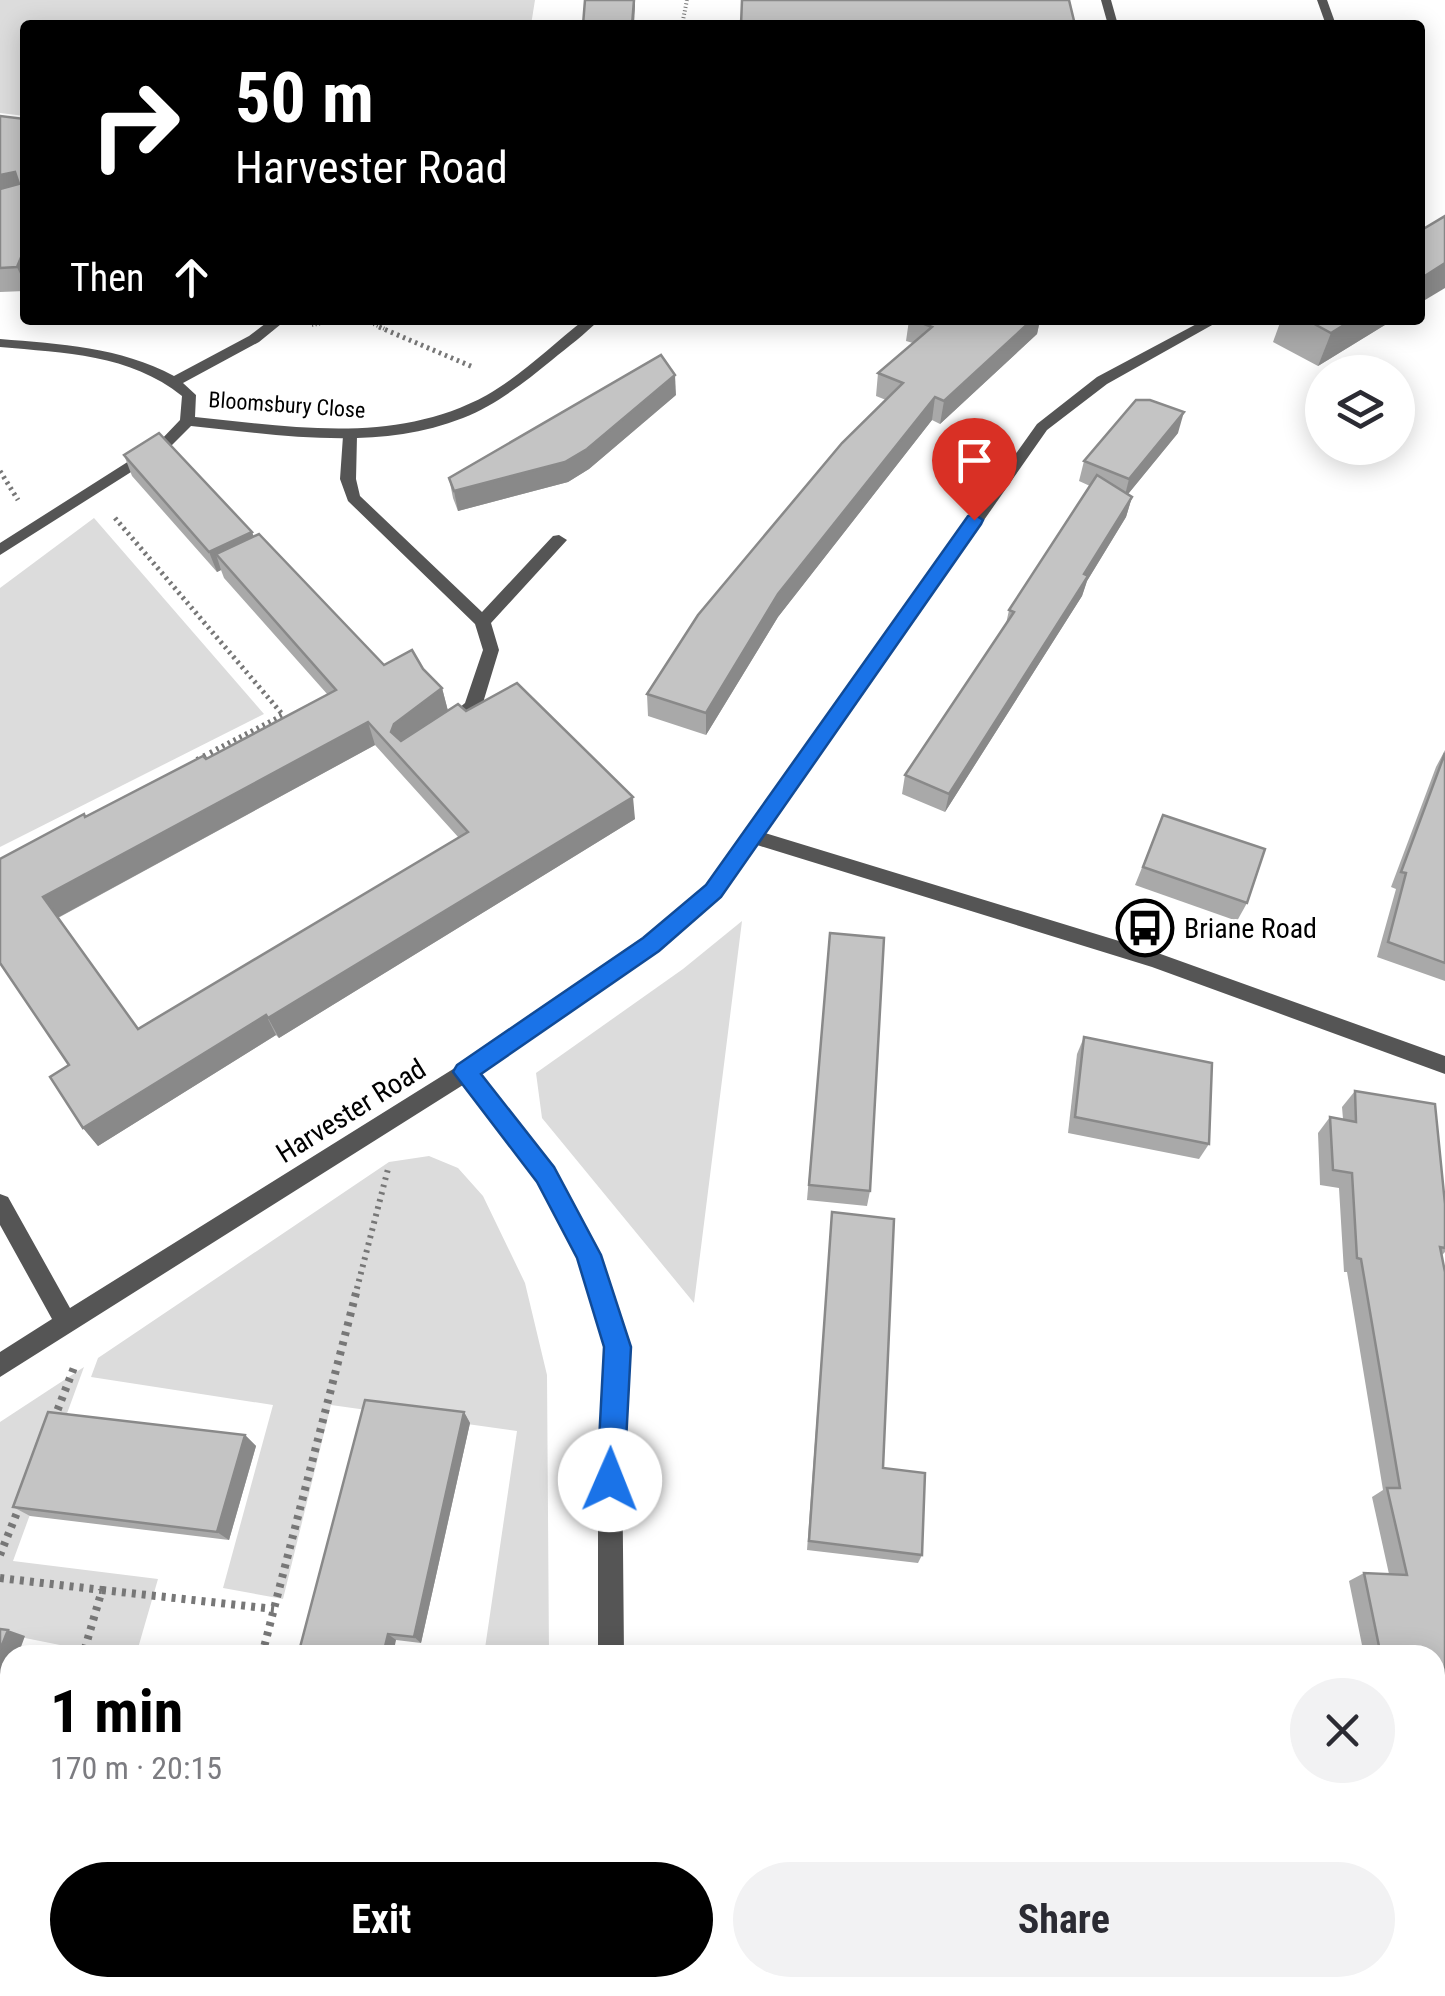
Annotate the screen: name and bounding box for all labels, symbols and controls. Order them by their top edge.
text: 50 m [235,57,374,139]
icon: right [70,60,200,190]
text: Harvester Road [235,141,508,194]
icon: ahead [164,250,219,305]
text: Then [70,256,144,300]
map controls [1305,355,1415,465]
button: layers [1305,355,1415,465]
street label: Bloomsbury Close [208,387,366,423]
pin [932,418,1017,521]
icon: arrive [947,433,1002,488]
bus stop icon: Briane Road [1115,898,1175,958]
place label: Briane Road [1184,912,1317,945]
street label: Harvester Road [270,1052,432,1170]
position arrow [558,1428,662,1532]
text: 1 min [50,1676,183,1747]
button: close [1290,1678,1395,1783]
text: 170 m · 20:15 [50,1749,222,1787]
button: Exit [50,1862,713,1977]
button: Share [733,1862,1395,1977]

